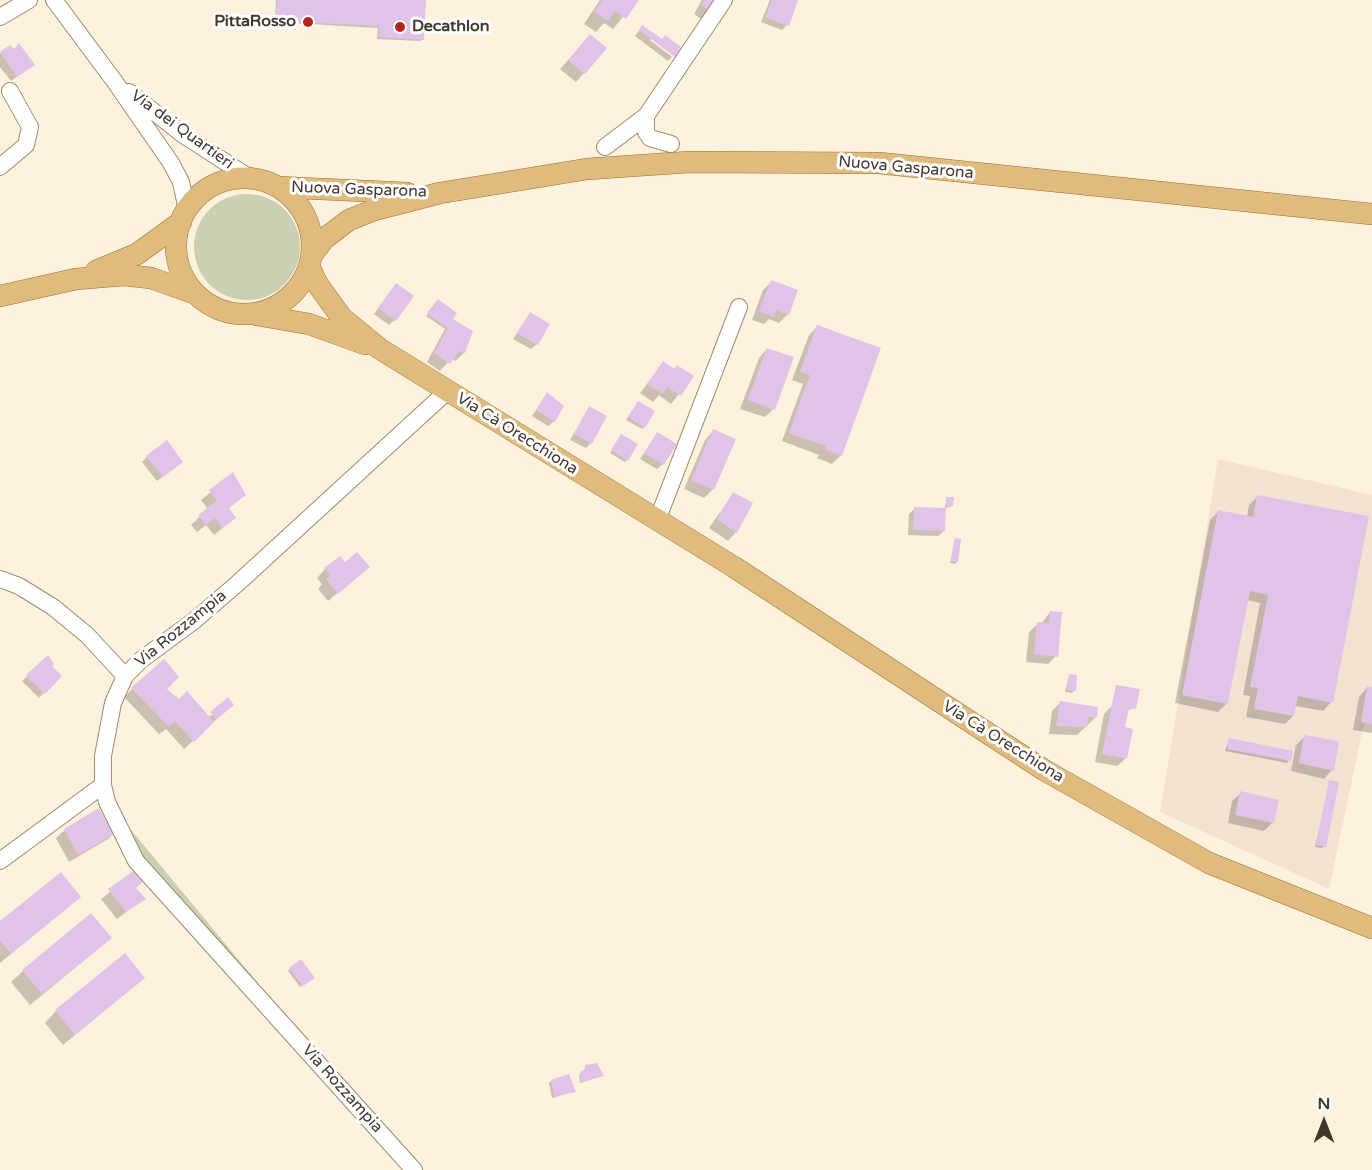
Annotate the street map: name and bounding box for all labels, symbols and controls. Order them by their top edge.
place label: PittaRosso [214,12,296,32]
marker: PittaRosso [301,15,315,29]
place label: Decathlon [412,17,489,37]
marker: Decathlon [393,20,407,34]
street label: Via dei Quartieri [127,86,237,174]
street label: Nuova Gasparona [838,153,974,183]
street label: Nuova Gasparona [291,178,427,202]
street label: Via Cà Orecchiona [453,389,581,479]
street label: Via Rozzampia [131,586,231,672]
street label: Via Cà Orecchiona [939,697,1067,787]
street label: Via Rozzampia [297,1041,387,1137]
north arrow [1294,1092,1354,1152]
text: N [1318,1094,1330,1114]

